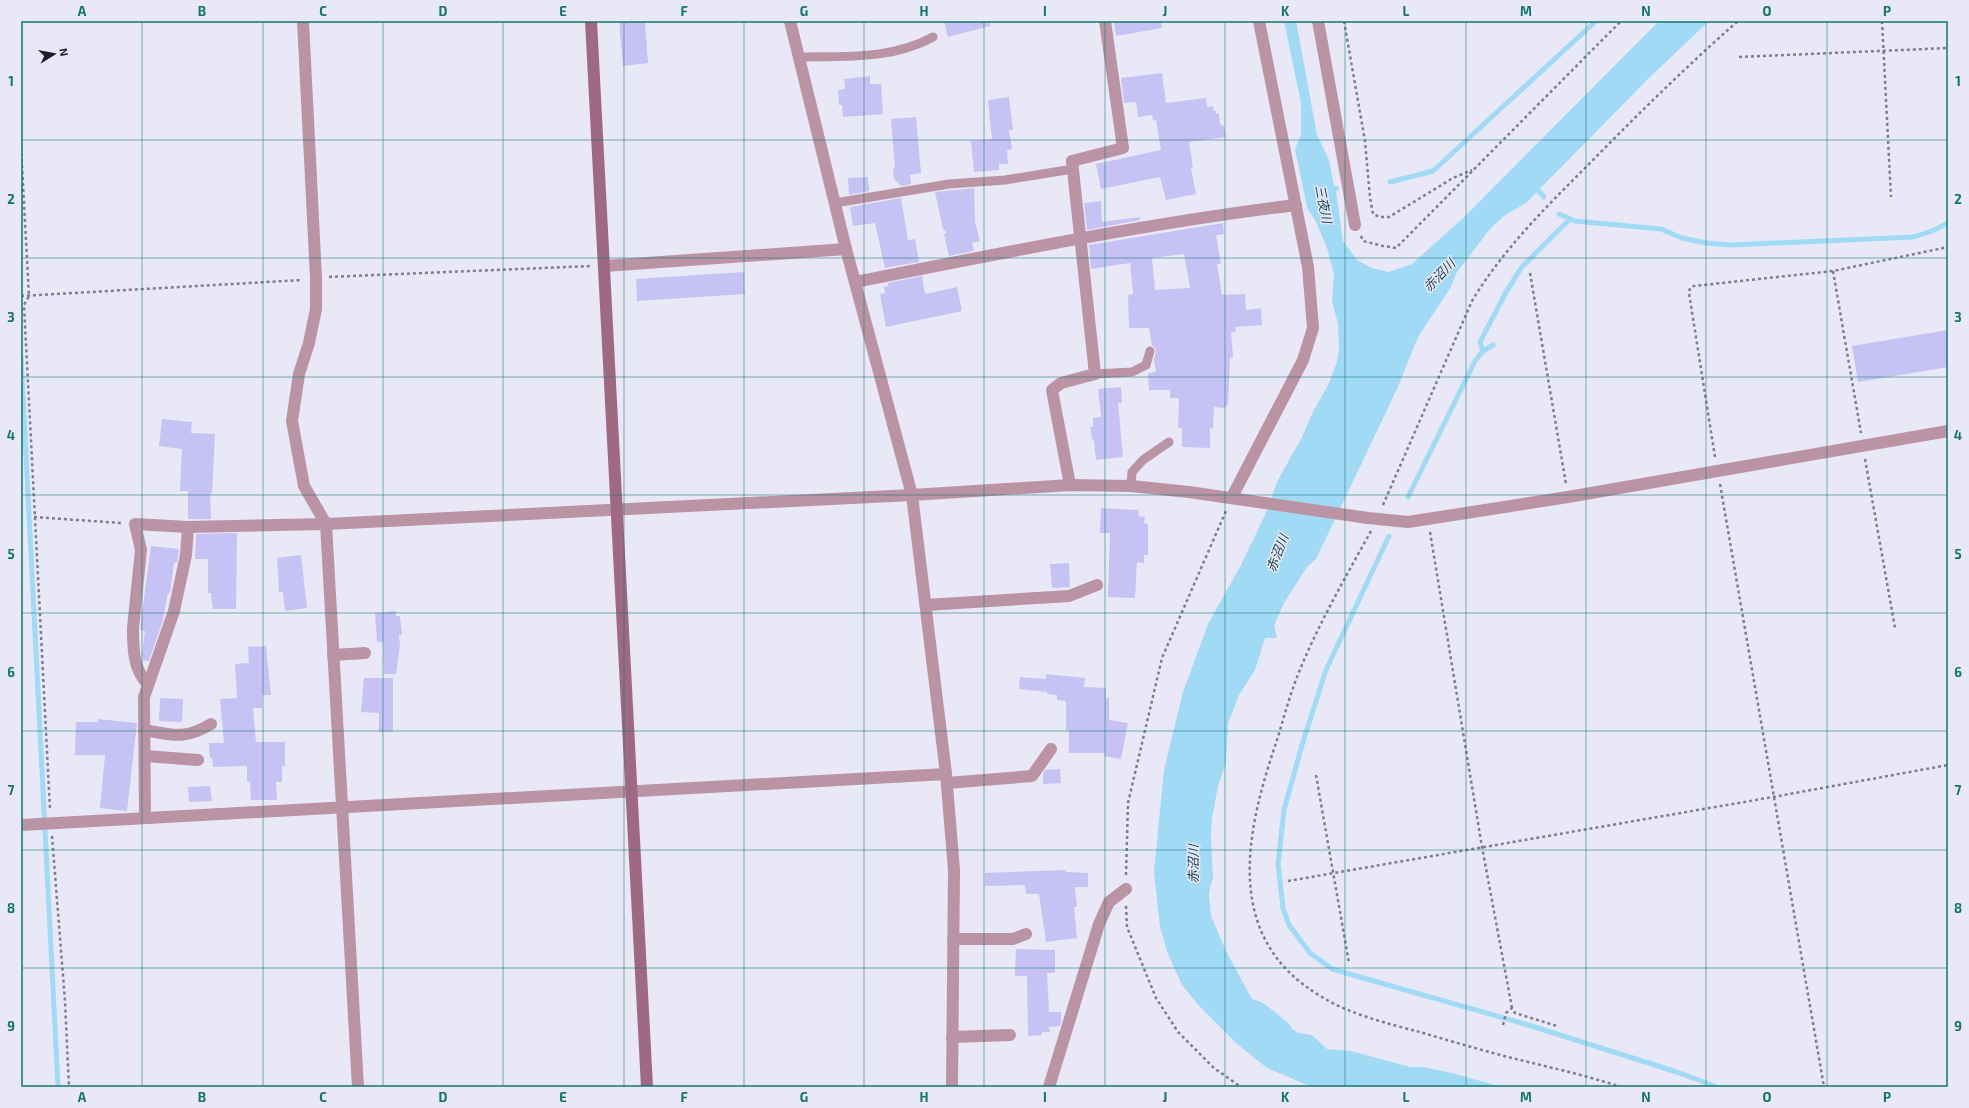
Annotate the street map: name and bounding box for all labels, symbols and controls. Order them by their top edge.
text: A [78,3,87,19]
text: B [198,3,206,19]
text: C [319,3,327,19]
text: D [439,3,448,19]
text: E [559,3,567,19]
text: F [680,3,688,19]
text: G [800,3,808,19]
text: H [920,3,929,19]
text: I [1043,3,1047,19]
text: J [1163,3,1167,19]
text: K [1281,3,1290,19]
text: L [1403,3,1410,19]
text: M [1520,3,1532,19]
text: N [1641,3,1651,19]
text: O [1763,3,1772,19]
text: P [1883,3,1891,19]
north arrow [34,34,74,74]
text: N [57,47,71,57]
text: 1 [8,73,14,89]
text: 1 [1955,73,1961,89]
water label: 三夜川 [1312,183,1336,227]
text: 2 [7,191,15,207]
text: 2 [1954,191,1962,207]
water label: 赤沼川 [1420,254,1460,295]
text: 3 [7,309,15,325]
text: 3 [1954,309,1962,325]
text: 4 [7,427,15,443]
text: 4 [1954,427,1962,443]
water label: 赤沼川 [1263,530,1292,574]
text: 5 [7,546,15,562]
text: 5 [1954,546,1962,562]
text: 6 [7,664,15,680]
text: 6 [1954,664,1962,680]
text: 7 [8,782,15,798]
text: 7 [1955,782,1962,798]
water label: 赤沼川 [1185,843,1201,884]
text: 8 [7,900,15,916]
text: 8 [1954,900,1962,916]
text: 9 [7,1018,15,1034]
text: 9 [1954,1018,1962,1034]
text: A [78,1089,87,1105]
text: B [198,1089,206,1105]
text: C [319,1089,327,1105]
text: D [439,1089,448,1105]
text: E [559,1089,567,1105]
text: F [680,1089,688,1105]
text: G [800,1089,808,1105]
text: H [920,1089,929,1105]
text: I [1043,1089,1047,1105]
text: J [1163,1089,1167,1105]
text: K [1281,1089,1290,1105]
text: L [1403,1089,1410,1105]
text: M [1520,1089,1532,1105]
text: N [1641,1089,1651,1105]
text: O [1763,1089,1772,1105]
text: P [1883,1089,1891,1105]

